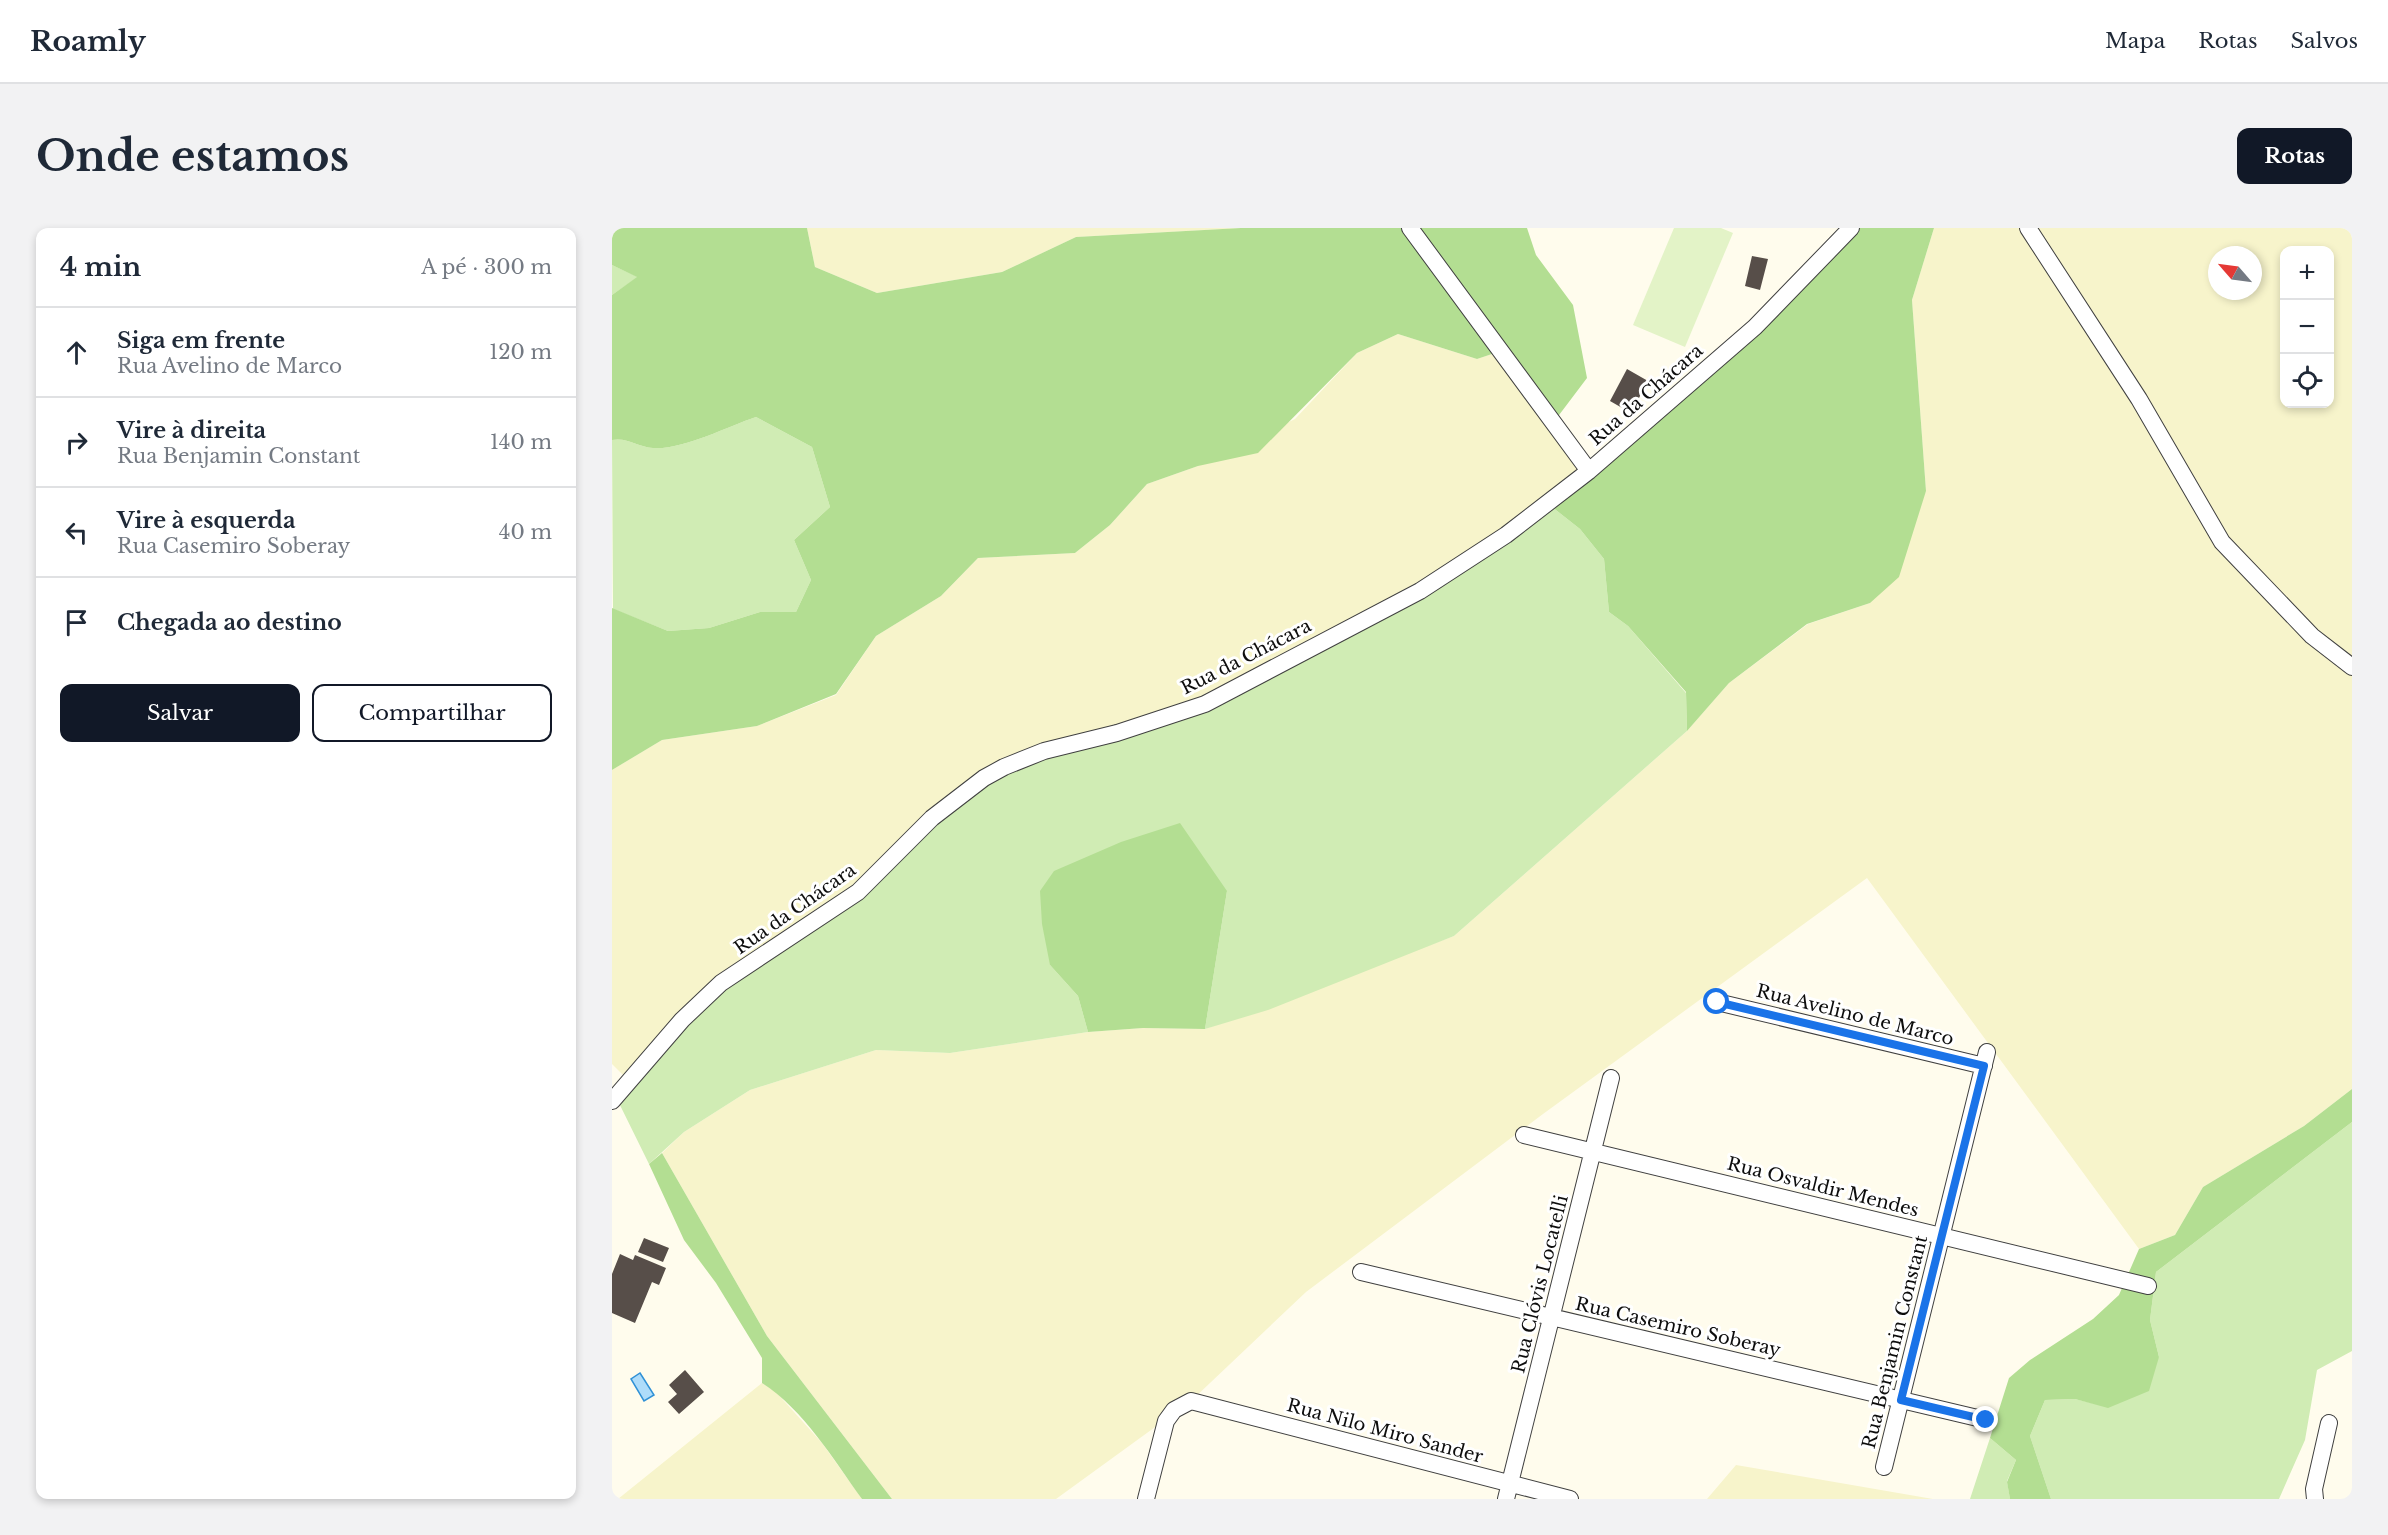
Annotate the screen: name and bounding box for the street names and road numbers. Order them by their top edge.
street label: Rua da Chácara [1585,340,1707,450]
street label: Rua da Chácara [1177,615,1315,699]
street label: Rua da Chácara [730,859,860,959]
street label: Rua Avelino de Marco [1754,980,1956,1050]
street label: Rua Osvaldir Mendes [1725,1153,1921,1221]
street label: Rua Clóvis Locatelli [1507,1193,1573,1375]
street label: Rua Benjamin Constant [1858,1233,1932,1451]
street label: Rua Casemiro Soberay [1573,1293,1783,1361]
street label: Rua Nilo Miro Sander [1284,1394,1486,1468]

